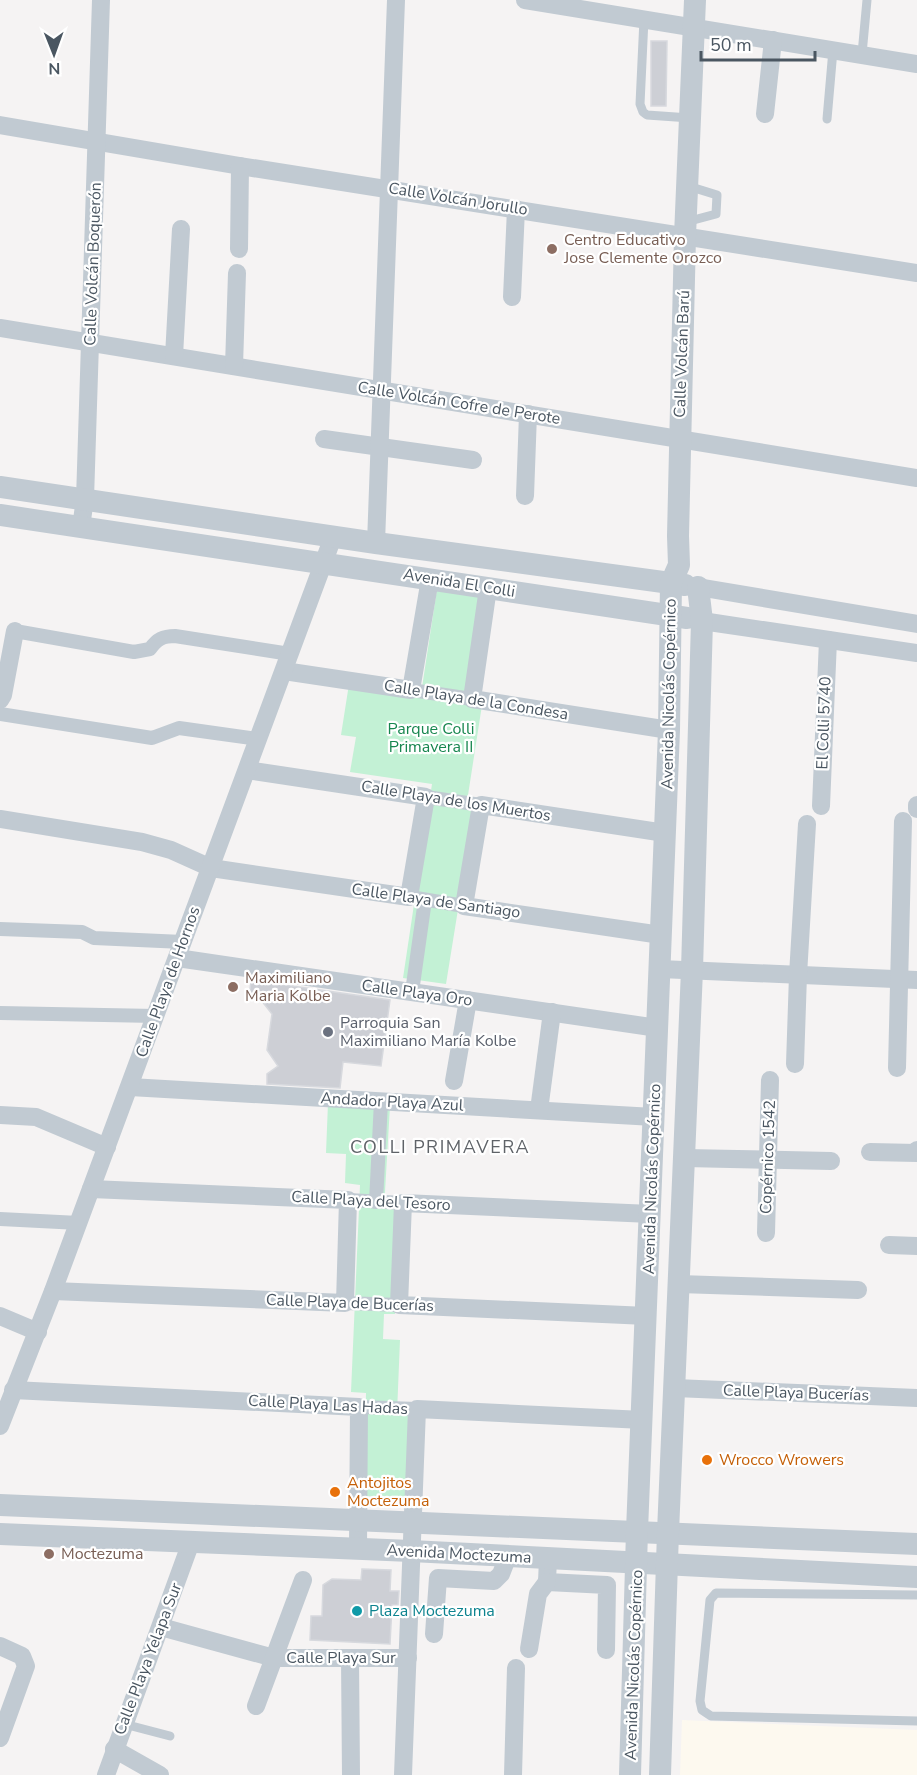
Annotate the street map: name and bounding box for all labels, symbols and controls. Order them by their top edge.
north arrow [24,24,84,84]
scale bar [701,24,815,62]
text: 50 m [710,33,752,57]
text: N [48,57,60,79]
street label: Calle Volcán Jorullo [387,177,529,221]
street label: Calle Volcán Boquerón [79,182,107,346]
place label: Centro Educativo Jose Clemente Orozco [563,229,722,269]
marker: Centro Educativo Jose Clemente Orozco [545,242,559,256]
street label: Calle Volcán Barú [669,290,695,418]
street label: Calle Volcán Cofre de Perote [356,376,562,430]
street label: Avenida El Colli [401,563,517,603]
street label: Avenida Nicolás Copérnico [656,598,682,790]
street label: Calle Playa de la Condesa [382,675,570,725]
street label: El Colli 5740 [811,676,837,770]
park label: Parque Colli Primavera II [387,718,475,758]
street label: Calle Playa de los Muertos [360,775,552,827]
street label: Calle Playa de Santiago [350,878,522,924]
street label: Calle Playa de Hornos [130,903,206,1061]
place label: Maximiliano Maria Kolbe [245,967,332,1007]
street label: Calle Playa Oro [360,974,474,1012]
marker: Maximiliano Maria Kolbe [226,980,240,994]
place label: Parroquia San Maximiliano María Kolbe [340,1012,516,1052]
marker: Parroquia San Maximiliano María Kolbe [321,1025,335,1039]
street label: Avenida Nicolás Copérnico [638,1083,666,1275]
street label: Andador Playa Azul [320,1087,464,1117]
street label: Copérnico 1542 [755,1100,781,1214]
district label: COLLI PRIMAVERA [350,1135,530,1159]
street label: Calle Playa del Tesoro [291,1186,451,1216]
street label: Calle Playa de Bucerías [266,1289,434,1317]
street label: Calle Playa Bucerías [723,1379,869,1407]
street label: Calle Playa Las Hadas [248,1390,408,1420]
place label: Wrocco Wrowers [719,1449,844,1471]
marker: Wrocco Wrowers [700,1453,714,1467]
place label: Antojitos Moctezuma [347,1472,430,1512]
marker: Antojitos Moctezuma [328,1485,342,1499]
street label: Avenida Moctezuma [386,1539,532,1569]
place label: Moctezuma [61,1543,144,1565]
marker: Moctezuma [42,1547,56,1561]
street label: Avenida Nicolás Copérnico [620,1569,648,1761]
street label: Calle Playa Yelapa Sur [109,1579,187,1738]
place label: Plaza Moctezuma [369,1600,495,1622]
marker: Plaza Moctezuma [350,1604,364,1618]
street label: Calle Playa Sur [286,1647,396,1669]

